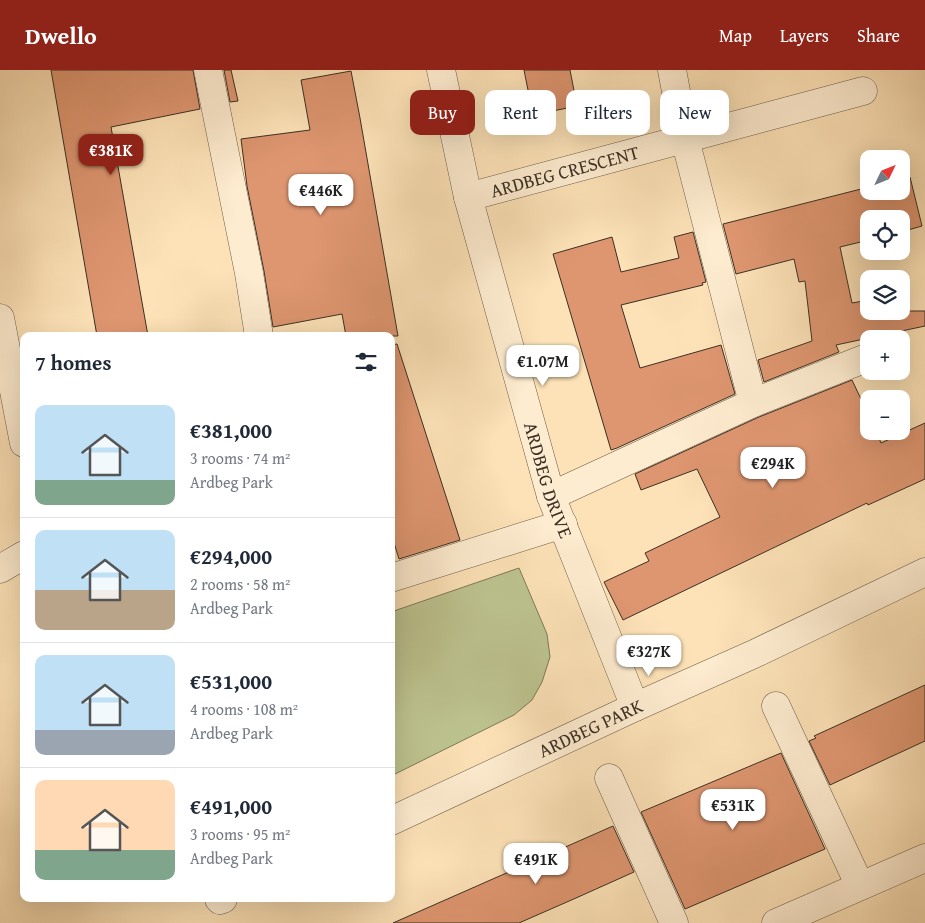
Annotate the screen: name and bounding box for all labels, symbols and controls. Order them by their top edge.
text: Dwello [25,18,97,53]
text: Map [719,22,752,49]
text: Layers [780,22,829,49]
text: Share [857,22,900,49]
chip: Buy [410,90,475,135]
chip: Rent [485,90,556,135]
chip: Filters [566,90,650,135]
chip: New [660,90,729,135]
pin: €381K [76,134,146,176]
text: €381K [89,138,133,162]
street label: ARDBEG CRESCENT [487,138,642,204]
north arrow [860,150,910,200]
map controls [860,150,910,440]
pin: €446K [286,174,356,216]
text: €446K [299,178,343,202]
button: locate [860,210,910,260]
button: layers [860,270,910,320]
button: + [860,330,910,380]
pin: €1.07M [502,344,584,387]
text: 7 homes [35,347,111,378]
icon: filters [352,348,380,376]
text: €1.07M [517,349,569,373]
button: − [860,390,910,440]
text: €381,000 [190,415,272,446]
street label: ARDBEG DRIVE [517,419,580,542]
icon: home [75,425,135,485]
text: 3 rooms · 74 m² [190,446,290,470]
pin: €294K [738,446,808,489]
text: €294K [751,451,795,475]
text: Ardbeg Park [190,470,273,494]
text: €294,000 [190,541,272,572]
icon: home [75,550,135,610]
text: 2 rooms · 58 m² [190,572,290,596]
text: Ardbeg Park [190,596,273,620]
pin: €327K [614,634,684,677]
text: €327K [627,639,671,663]
text: €531,000 [190,666,272,697]
icon: home [75,675,135,735]
street label: ARDBEG PARK [533,691,648,764]
text: 4 rooms · 108 m² [190,697,298,721]
text: Ardbeg Park [190,721,273,745]
pin: €531K [698,788,768,831]
text: €491,000 [190,791,272,822]
text: €531K [711,793,755,817]
icon: home [75,800,135,860]
text: 3 rooms · 95 m² [190,822,290,846]
pin: €491K [501,842,571,885]
text: Ardbeg Park [190,846,273,870]
text: €491K [514,847,558,871]

